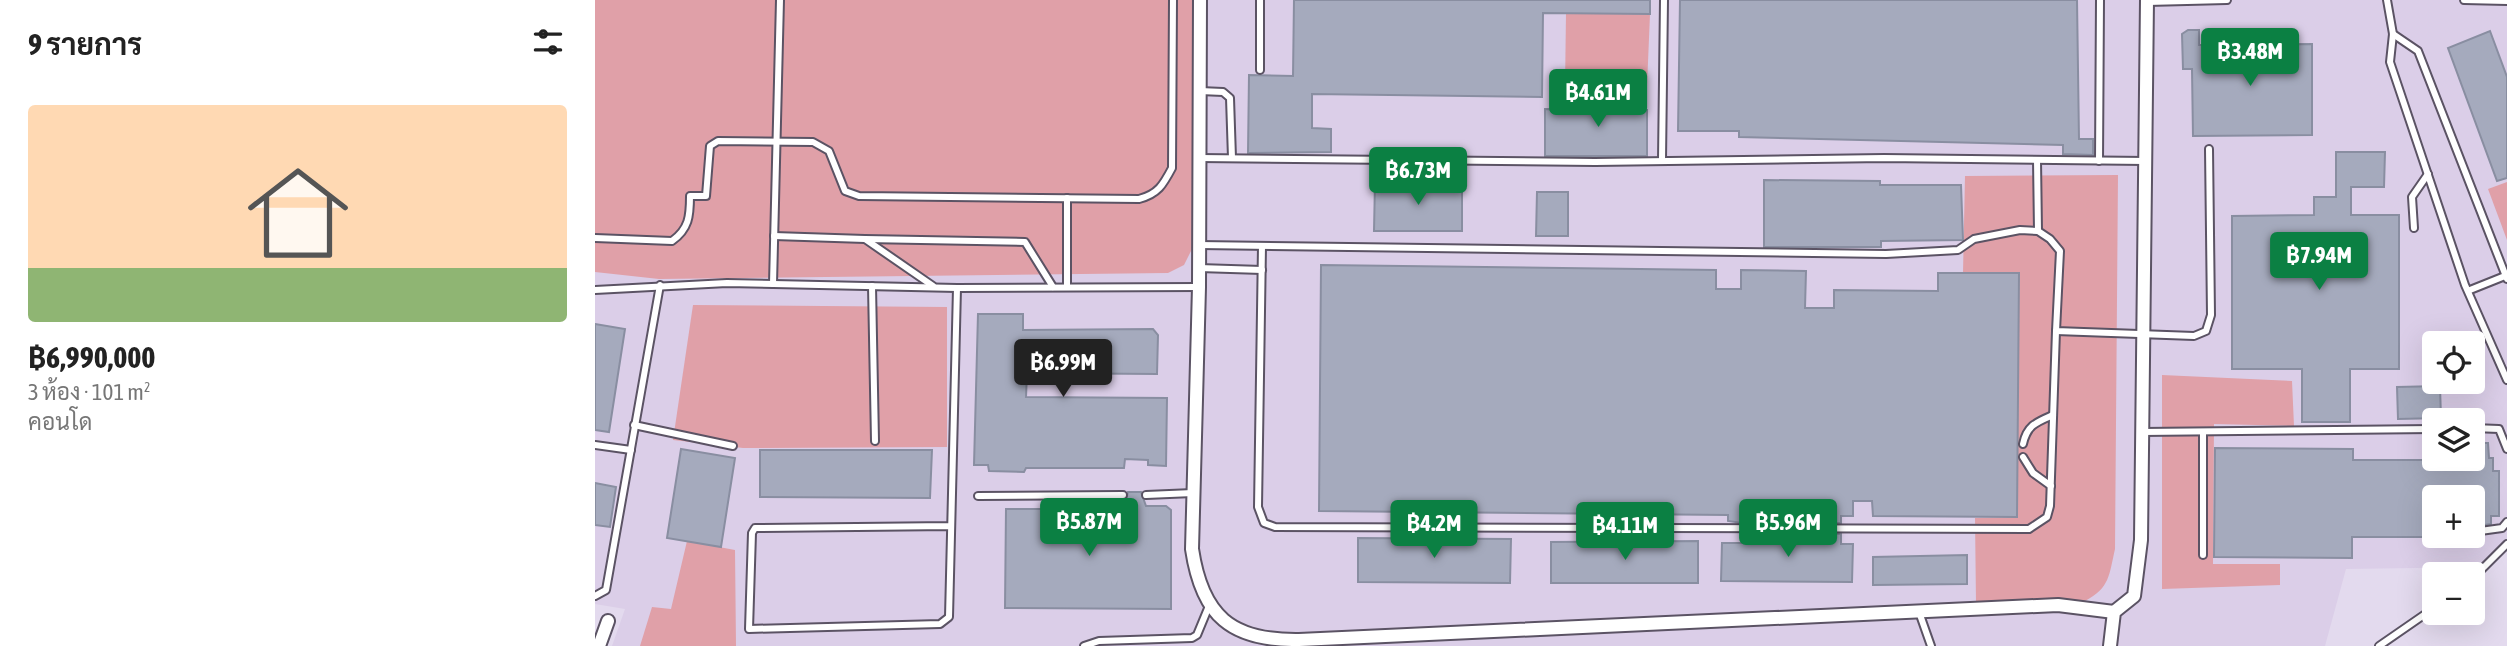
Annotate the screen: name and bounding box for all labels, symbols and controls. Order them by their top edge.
icon: filters [529,23,567,61]
text: 9 รายการ [28,27,142,61]
pin: ฿3.48M [2193,28,2307,88]
text: ฿3.48M [2217,38,2283,64]
pin: ฿4.61M [1541,69,1655,129]
text: ฿4.61M [1565,79,1631,105]
pin: ฿6.73M [1361,148,1475,207]
icon: home [235,150,361,276]
text: ฿6.73M [1385,157,1451,183]
pin: ฿7.94M [2262,232,2376,292]
text: ฿7.94M [2286,242,2352,268]
map controls [2422,331,2485,625]
button: locate [2422,331,2485,394]
text: ฿6,990,000 [28,340,155,374]
pin: ฿6.99M [1006,340,1120,399]
text: ฿6.99M [1030,349,1096,375]
text: 3 ห้อง · 101 m² [28,379,150,405]
button: layers [2422,408,2485,471]
text: คอนโด [28,409,92,435]
button: + [2422,485,2485,548]
pin: ฿5.87M [1032,498,1146,558]
pin: ฿4.2M [1385,500,1483,560]
pin: ฿5.96M [1731,500,1845,559]
pin: ฿4.11M [1568,503,1682,562]
text: ฿5.87M [1056,508,1122,534]
text: ฿5.96M [1755,509,1821,535]
text: ฿4.2M [1407,510,1462,536]
text: ฿4.11M [1592,512,1658,538]
button: − [2422,562,2485,625]

